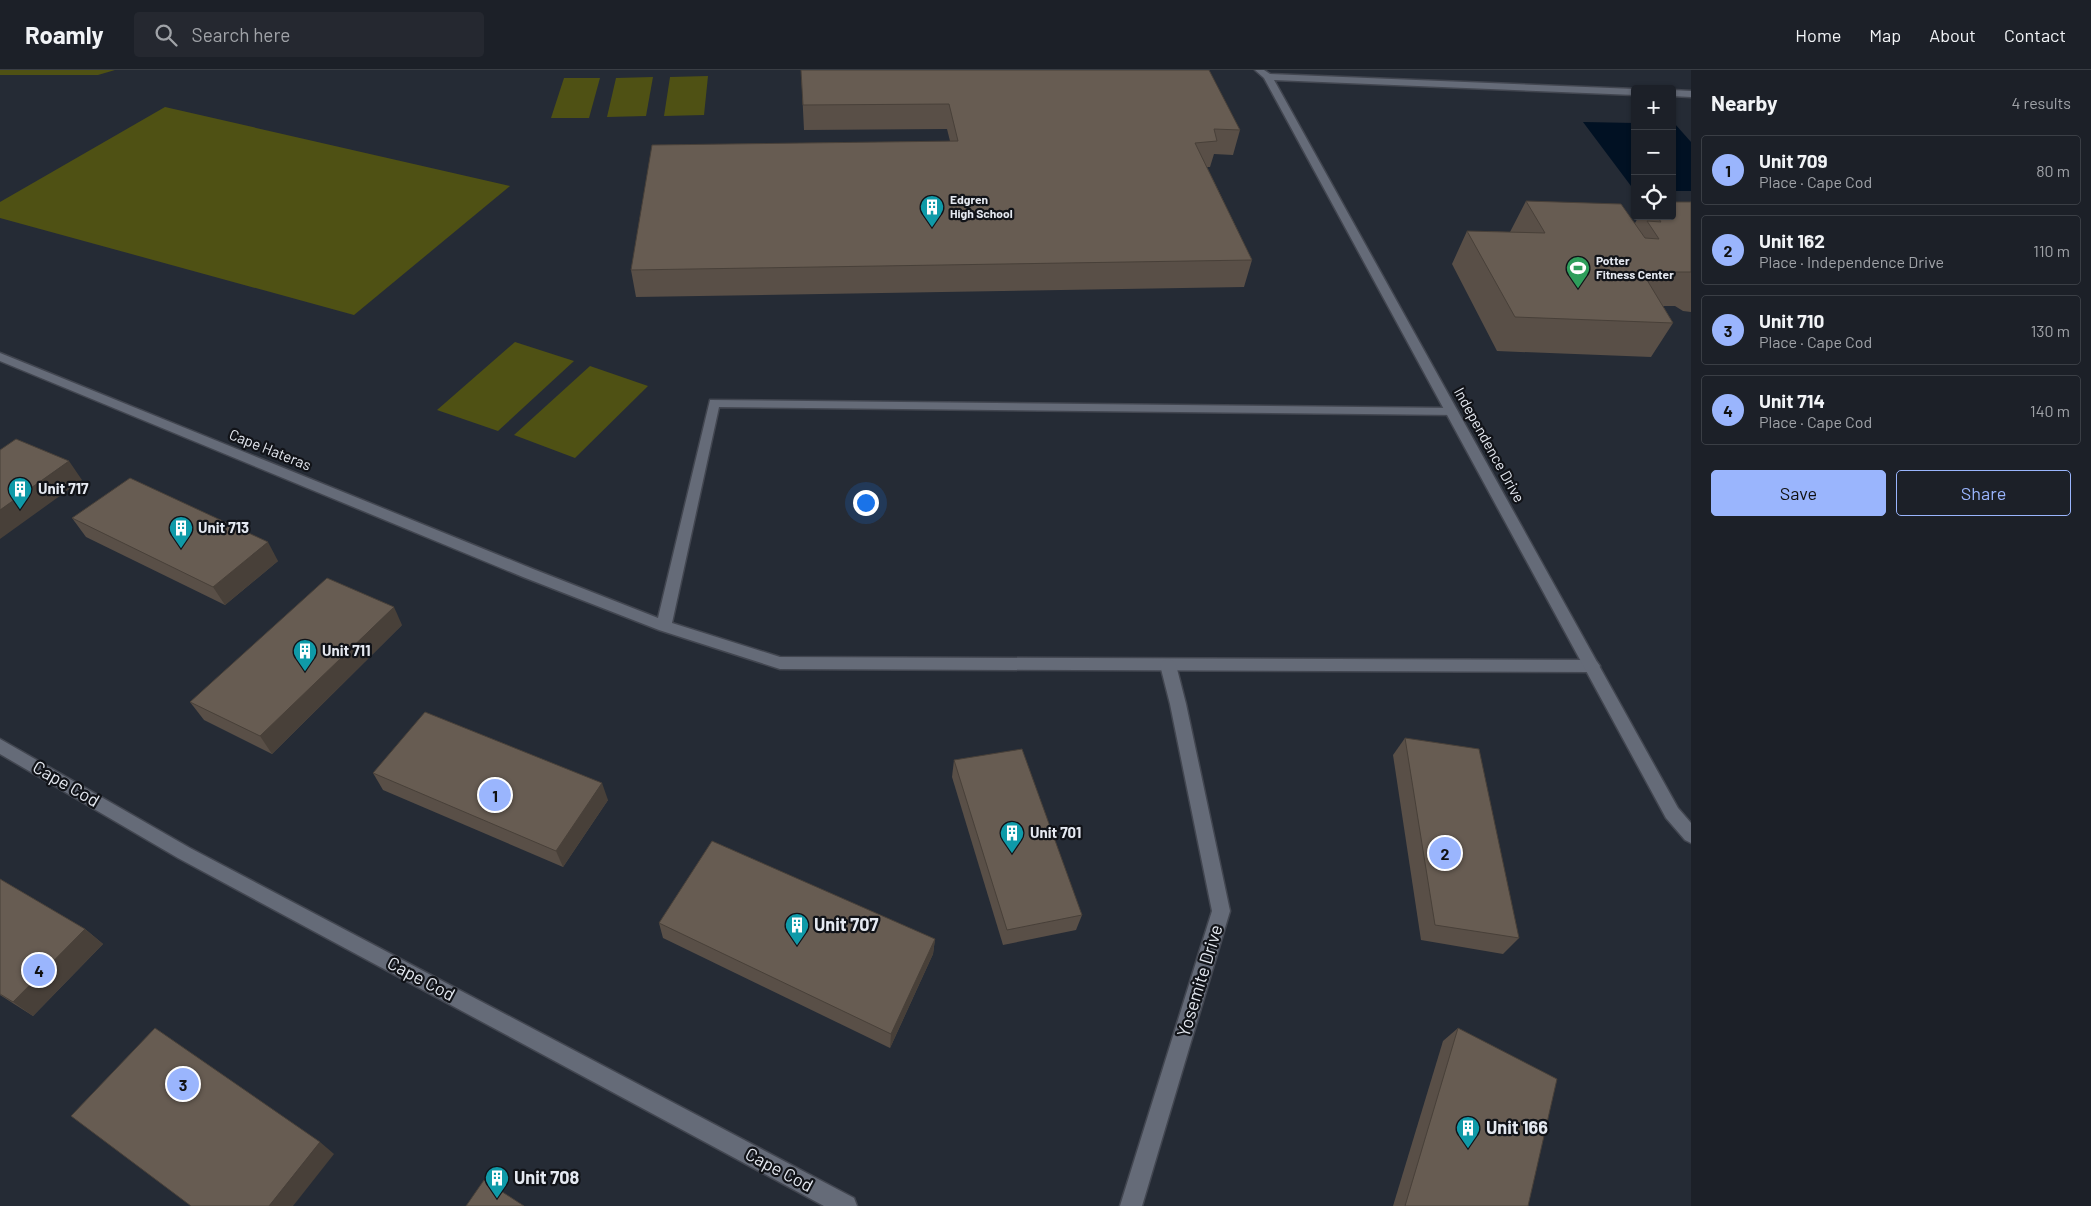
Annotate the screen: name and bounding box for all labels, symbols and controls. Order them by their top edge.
search box [134,12,484,57]
text: Roamly [25,20,104,49]
icon: search [152,21,180,49]
text: Search here [192,23,290,46]
text: Home [1795,24,1841,46]
text: Map [1869,24,1901,46]
text: About [1929,24,1976,46]
text: Contact [2004,24,2066,46]
map controls [1631,85,1676,220]
button: + [1631,85,1676,130]
text: Nearby [1711,90,1777,115]
text: 4 results [2011,93,2071,112]
button: − [1631,130,1676,175]
text: Unit 709 [1759,149,1828,172]
text: 1 [1725,161,1731,180]
text: 80 m [2036,161,2070,180]
text: Place · Cape Cod [1759,172,1872,191]
button: locate [1631,175,1676,220]
place label: Edgren High School [950,192,1013,220]
building icon: Edgren High School [919,194,945,228]
text: Unit 162 [1759,229,1825,252]
text: 2 [1724,241,1732,260]
text: 110 m [2033,241,2070,260]
text: Place · Independence Drive [1759,252,1944,271]
place label: Potter Fitness Center [1596,253,1674,281]
sports icon: Potter Fitness Center [1565,255,1591,289]
text: Unit 710 [1759,309,1824,332]
text: 3 [1724,321,1732,340]
text: 130 m [2031,321,2070,340]
text: Place · Cape Cod [1759,332,1872,351]
street label: Independence Drive [1451,384,1529,505]
text: Unit 714 [1759,389,1825,412]
text: 4 [1723,401,1733,420]
text: 140 m [2030,401,2070,420]
text: Place · Cape Cod [1759,412,1872,431]
street label: Cape Hateras [227,424,314,474]
button: Save [1711,470,1886,516]
button: Share [1896,470,2071,516]
building icon: Unit 717 [7,476,33,510]
place label: Unit 717 [38,479,89,497]
your location [853,490,879,516]
building icon: Unit 713 [168,515,194,549]
place label: Unit 713 [198,518,249,536]
building icon: Unit 711 [292,638,318,672]
place label: Unit 711 [322,641,370,659]
street label: Cape Cod [29,755,104,811]
pin: 1 [479,776,511,814]
building icon: Unit 701 [999,820,1025,854]
place label: Unit 701 [1030,823,1081,841]
pin: 2 [1429,834,1461,872]
building icon: Unit 707 [784,912,810,946]
place label: Unit 707 [814,913,878,935]
street label: Yosemite Drive [1172,922,1227,1039]
pin: 4 [23,951,55,989]
street label: Cape Cod [384,951,459,1005]
pin: 3 [167,1065,199,1103]
building icon: Unit 166 [1455,1115,1481,1149]
place label: Unit 166 [1486,1116,1548,1138]
street label: Cape Cod [742,1142,817,1196]
building icon: Unit 708 [484,1165,510,1199]
place label: Unit 708 [514,1166,579,1188]

